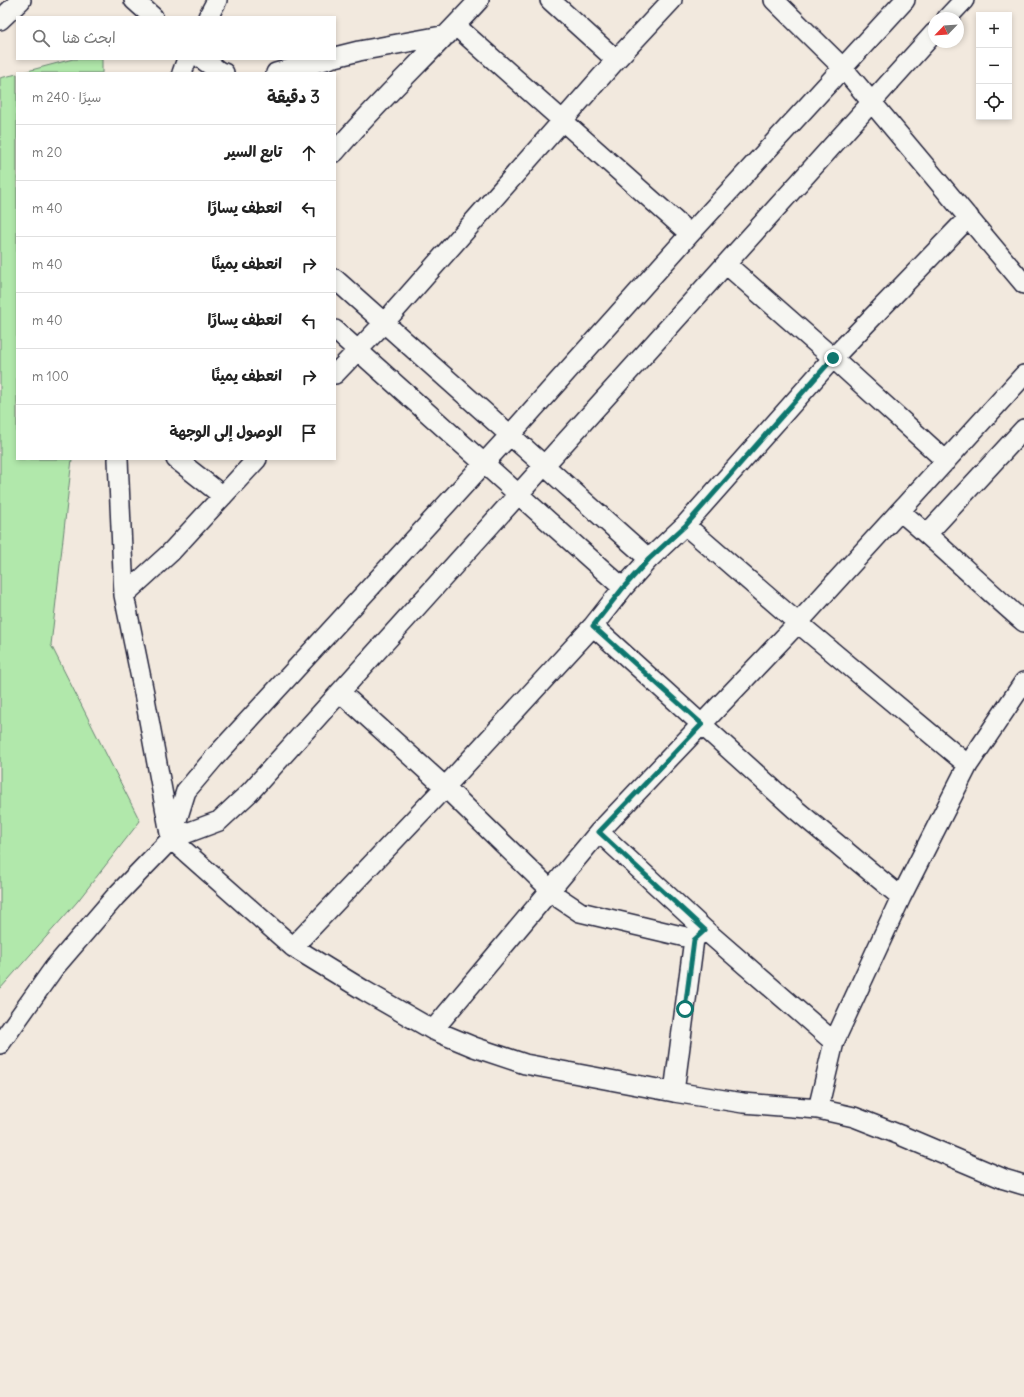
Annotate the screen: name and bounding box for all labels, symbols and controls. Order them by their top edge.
north arrow [928,12,964,48]
map controls [976,12,1012,120]
button: + [976,12,1012,48]
search box [16,16,336,60]
icon: search [30,27,52,49]
text: ابحث هنا [62,28,116,47]
button: − [976,48,1012,84]
button: locate [976,84,1012,120]
text: 3 دقيقة [267,86,320,108]
text: سيرًا · 240 m [32,89,101,106]
text: تابع السير [225,142,282,161]
icon: ahead [298,142,320,164]
text: 20 m [32,144,62,161]
text: انعطف يسارًا [208,198,282,217]
icon: left [298,198,320,220]
text: 40 m [32,200,63,217]
text: انعطف يمينًا [211,254,282,273]
icon: right [298,254,320,276]
text: 40 m [32,256,63,273]
text: انعطف يسارًا [208,310,282,329]
icon: left [298,310,320,332]
text: 40 m [32,312,63,329]
route end [824,349,842,367]
text: انعطف يمينًا [211,366,282,385]
icon: right [298,366,320,388]
text: 100 m [32,368,69,385]
text: الوصول إلى الوجهة [169,422,282,441]
icon: arrive [298,422,320,444]
route start [676,1000,694,1018]

